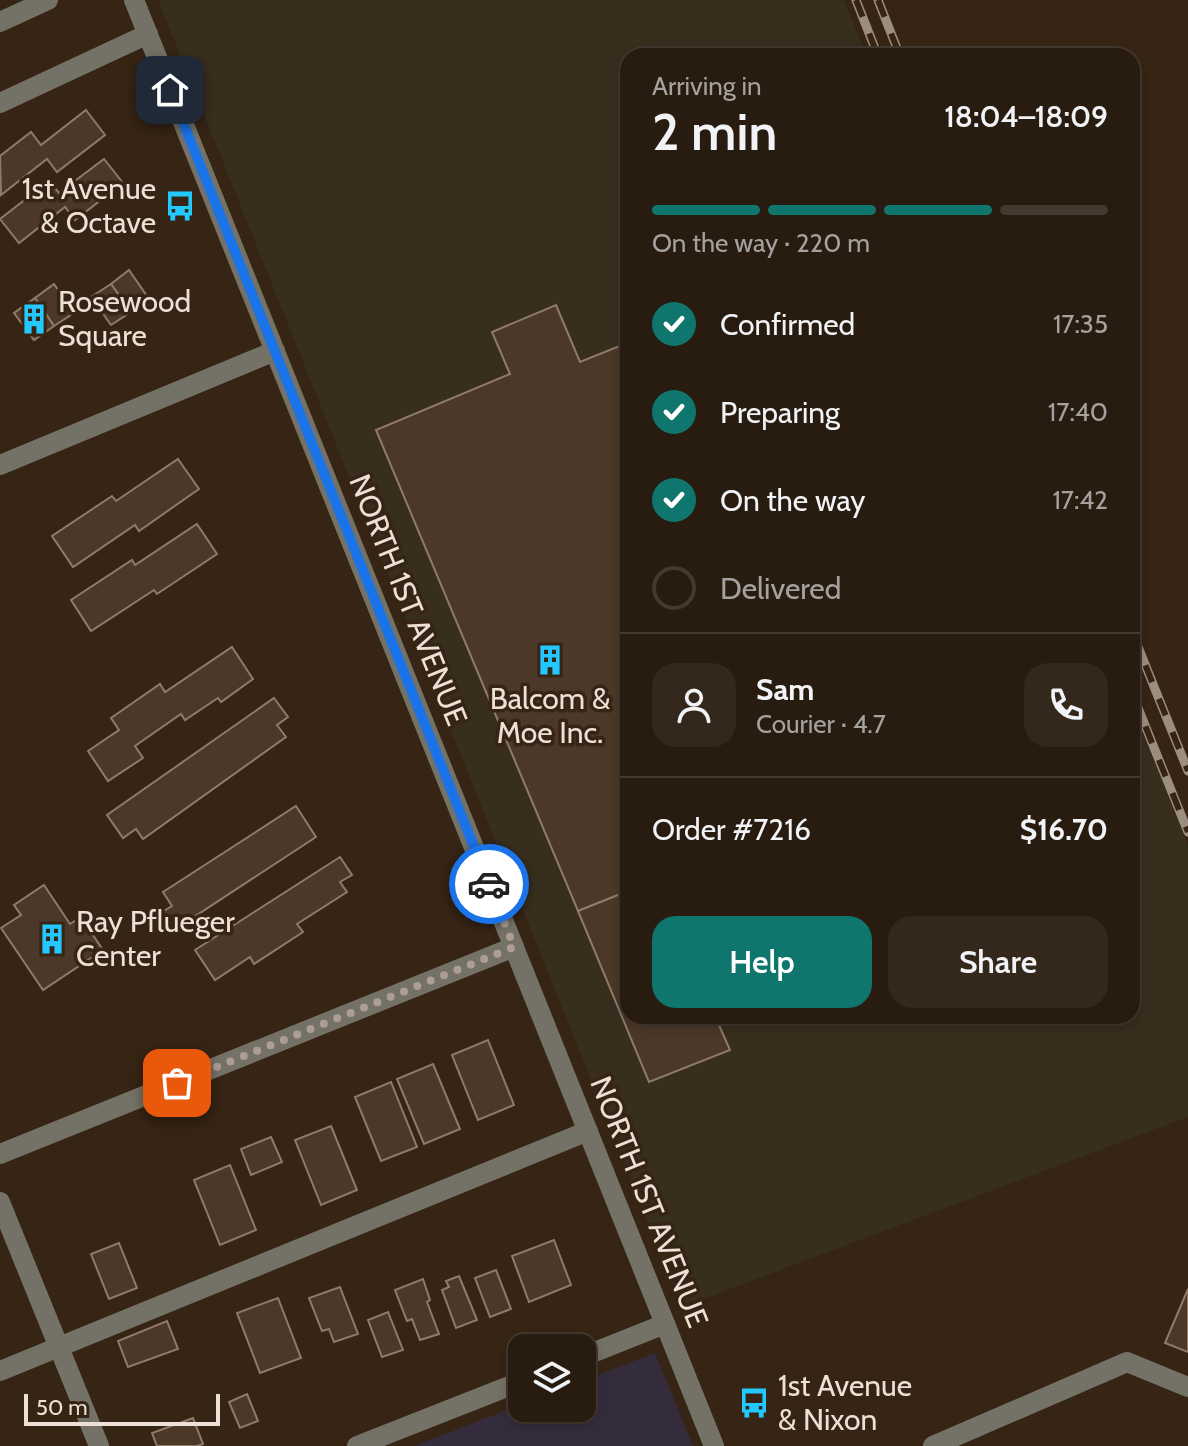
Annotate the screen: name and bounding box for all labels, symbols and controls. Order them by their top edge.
pin [136,56,204,124]
icon: home [148,68,192,112]
text: Arriving in [652,70,762,102]
text: 18:04–18:09 [944,98,1108,135]
text: 2 min [652,100,777,163]
place label: 1st Avenue & Octave [22,170,156,241]
bus stop icon: 1st Avenue & Octave [163,189,197,223]
text: On the way · 220 m [652,227,870,259]
place label: Rosewood Square [58,283,191,354]
building icon: Rosewood Square [17,302,51,336]
icon: check [652,302,696,346]
text: Confirmed [720,306,855,343]
text: 17:35 [1053,308,1108,340]
icon: check [652,390,696,434]
text: Preparing [720,394,840,431]
text: 17:40 [1048,396,1108,428]
street label: NORTH 1ST AVENUE [341,469,476,731]
icon: check [652,478,696,522]
text: On the way [720,482,865,519]
text: 17:42 [1052,484,1108,516]
text: Delivered [720,570,841,607]
building icon: Balcom & Moe Inc. [533,643,567,677]
button: person [652,663,736,747]
button: phone [1024,663,1108,747]
text: Sam [756,671,814,708]
place label: Balcom & Moe Inc. [490,680,610,751]
text: Courier · 4.7 [756,708,886,740]
text: Order #7216 [652,811,811,848]
text: $16.70 [1020,811,1108,848]
courier [449,844,529,924]
icon: car [467,862,511,906]
place label: Ray Pflueger Center [76,903,235,974]
button: Help [652,916,872,1008]
button: Share [888,916,1108,1008]
building icon: Ray Pflueger Center [35,922,69,956]
pin [143,1049,211,1117]
icon: bag [155,1061,199,1105]
street label: NORTH 1ST AVENUE [582,1071,717,1333]
map controls [508,1334,596,1422]
button: layers [508,1334,596,1422]
place label: 1st Avenue & Nixon [778,1367,912,1438]
bus stop icon: 1st Avenue & Nixon [737,1386,771,1420]
scale bar [24,1390,220,1426]
text: 50 m [36,1394,88,1421]

